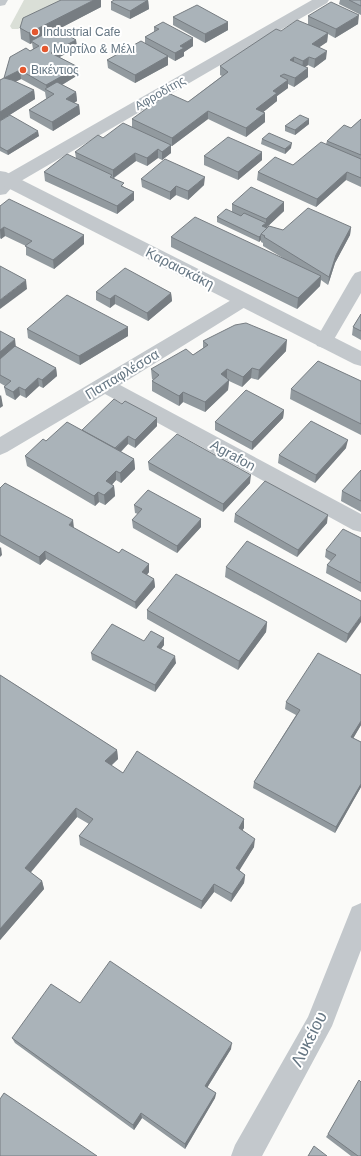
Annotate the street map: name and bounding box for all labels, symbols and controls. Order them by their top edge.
place label: Industrial Cafe [43,25,121,39]
marker: Industrial Cafe [30,27,40,37]
place label: Μυρτίλο & Μέλι [53,42,135,56]
marker: Μυρτίλο & Μέλι [40,44,50,54]
place label: Βικέντιος [31,63,79,77]
marker: Βικέντιος [18,65,28,75]
street label: Αφροδίτης [132,73,188,113]
street label: Καραισκάκη [143,244,217,292]
street label: Παπαφλέσσα [82,346,162,402]
street label: Agrafon [208,436,258,474]
street label: Λυκείου [287,1008,331,1070]

